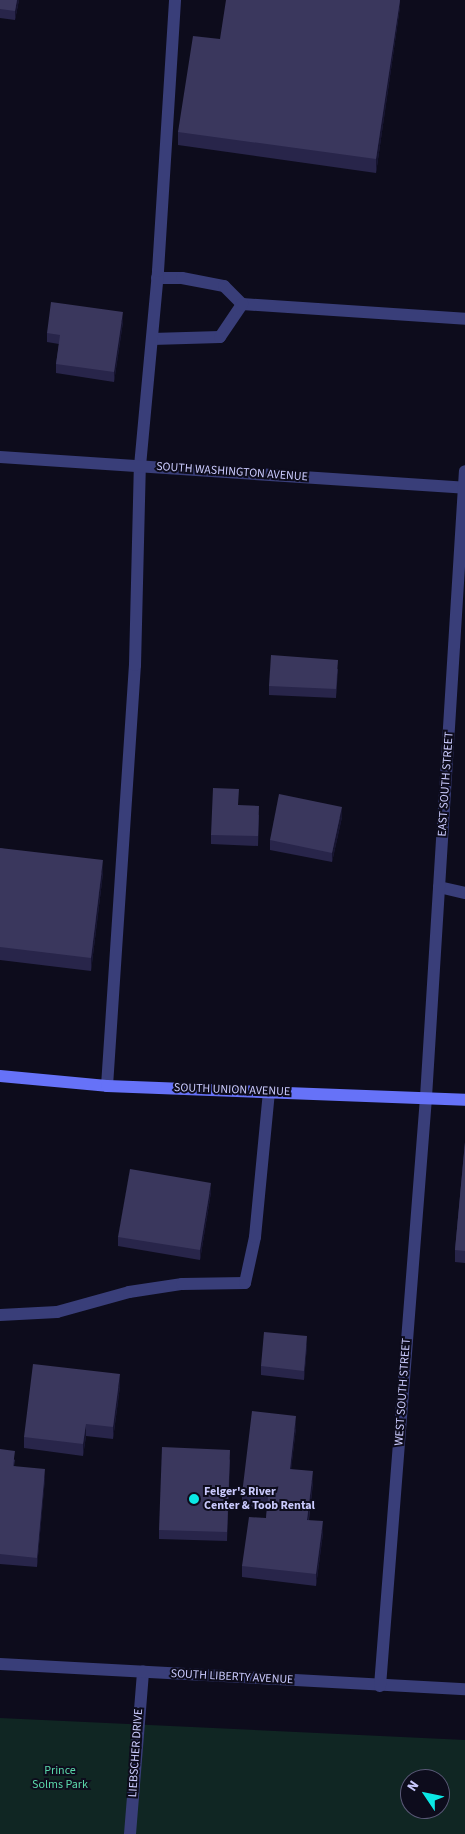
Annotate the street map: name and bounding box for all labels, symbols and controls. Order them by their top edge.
street label: SOUTH WASHINGTON AVENUE [156,460,308,484]
street label: EAST SOUTH STREET [435,731,457,837]
street label: SOUTH UNION AVENUE [174,1081,290,1099]
street label: WEST SOUTH STREET [392,1338,414,1446]
place label: Felger's River Center & Toob Rental [204,1485,315,1513]
marker: Felger's River Center & Toob Rental [188,1493,200,1505]
street label: SOUTH LIBERTY AVENUE [170,1667,294,1687]
street label: LIEBSCHER DRIVE [126,1708,146,1798]
park label: Prince Solms Park [32,1764,88,1792]
north arrow [400,1769,450,1819]
text: N [402,1777,424,1796]

